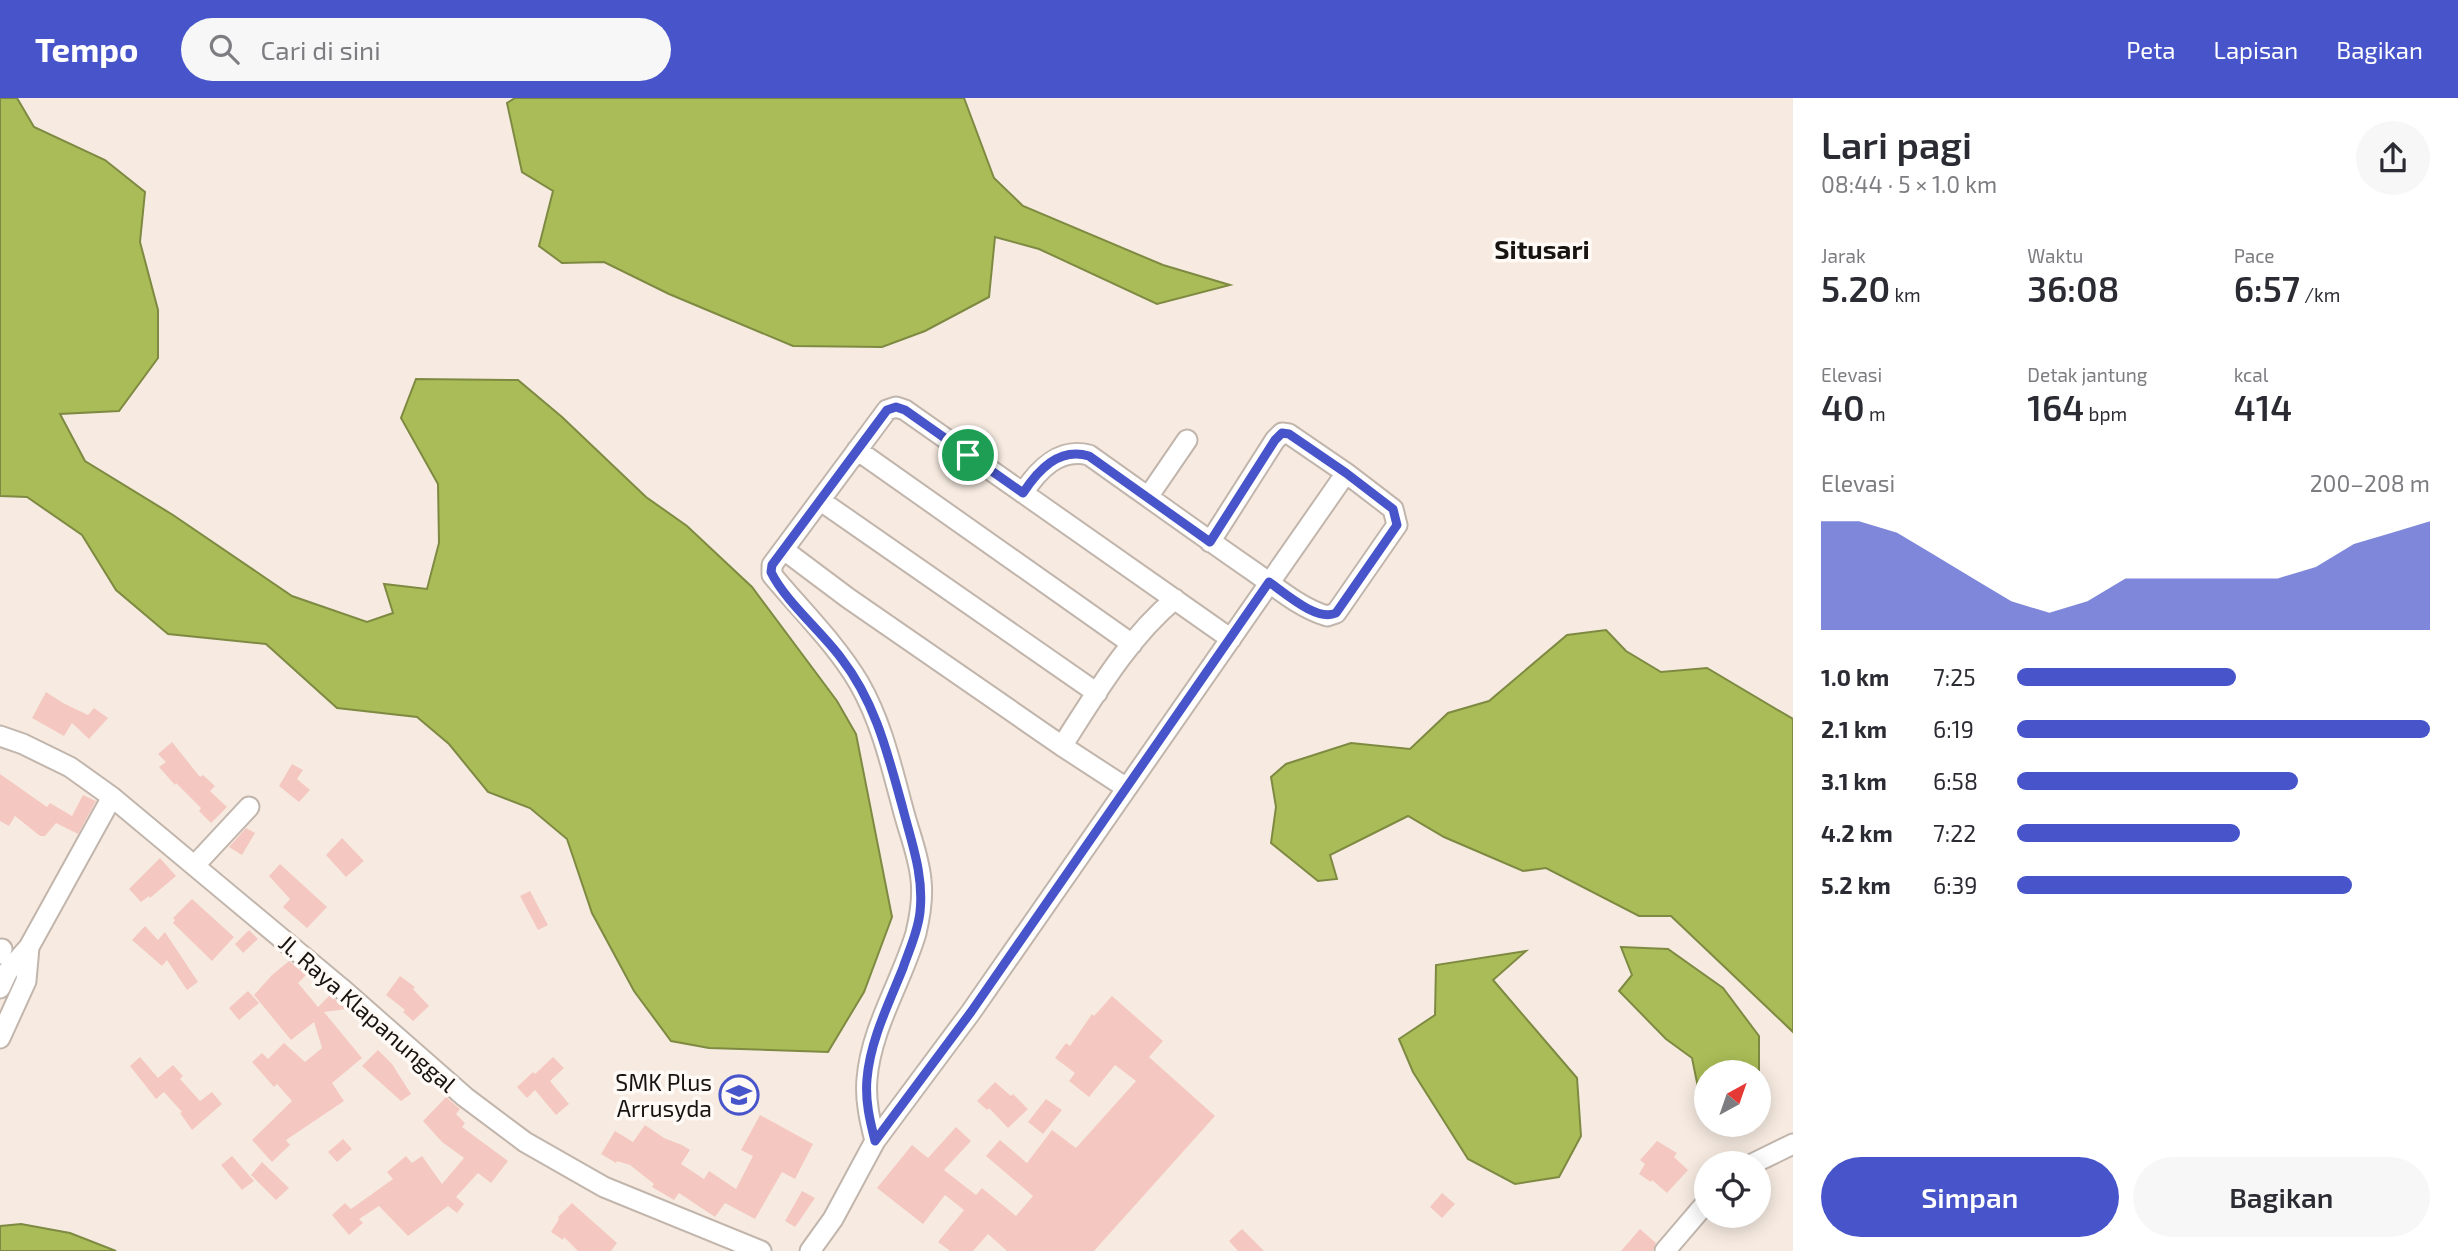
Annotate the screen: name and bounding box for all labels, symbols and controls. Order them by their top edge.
search box [181,18,671,81]
text: Tempo [35,29,139,69]
icon: search [205,30,243,68]
text: Cari di sini [261,34,381,65]
text: Peta [2126,35,2176,64]
text: Lapisan [2214,35,2298,64]
text: Bagikan [2336,35,2423,64]
text: Lari pagi [1821,121,1972,167]
button: share [2356,121,2430,195]
text: 08:44 · 5 × 1.0 km [1821,170,1997,198]
district label: Situsari [1494,233,1590,264]
text: Jarak [1821,244,1866,267]
text: Waktu [2027,244,2083,267]
text: Pace [2234,244,2275,267]
text: 5.20 [1821,267,1890,309]
text: 36:08 [2027,267,2119,309]
text: 6:57 [2234,267,2300,309]
text: km [1890,283,1921,306]
text: /km [2300,283,2340,306]
text: Elevasi [1821,363,1882,386]
text: Detak jantung [2027,363,2147,386]
text: kcal [2234,363,2268,386]
text: 40 [1821,386,1865,428]
text: 164 [2027,386,2084,428]
text: 414 [2234,386,2292,428]
text: m [1865,402,1886,425]
text: bpm [2084,402,2127,425]
pin [938,425,998,485]
icon: arrive [949,436,987,474]
text: Elevasi [1821,469,1895,497]
text: 200–208 m [2310,469,2430,497]
text: 1.0 km [1821,663,1889,691]
text: 7:25 [1933,663,1975,691]
text: 2.1 km [1821,715,1887,743]
text: 6:19 [1933,715,1974,743]
text: 3.1 km [1821,767,1887,795]
text: 6:58 [1933,767,1978,795]
text: 4.2 km [1821,819,1893,847]
text: 7:22 [1933,819,1976,847]
text: 5.2 km [1821,871,1891,899]
text: 6:39 [1933,871,1978,899]
street label: Jl. Raya Klapanunggal [274,928,462,1098]
north arrow [1694,1060,1771,1138]
map controls [1694,1060,1771,1228]
place label: SMK Plus Arrusyda [615,1068,712,1122]
school or university icon: SMK Plus Arrusyda [718,1074,760,1116]
button: locate [1694,1151,1771,1228]
button: Simpan [1821,1157,2119,1237]
button: Bagikan [2133,1157,2430,1237]

